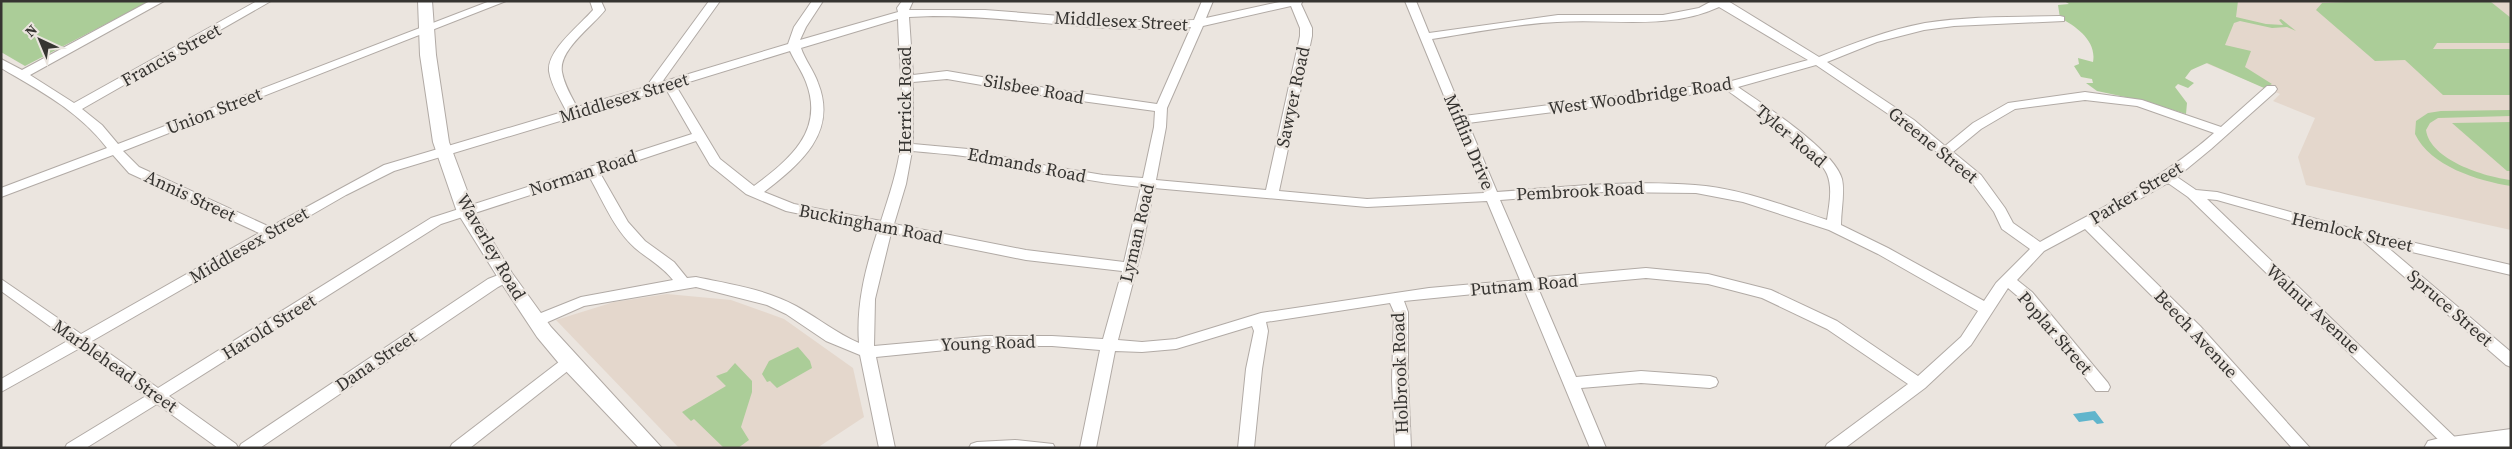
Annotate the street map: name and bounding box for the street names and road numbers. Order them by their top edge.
street label: Middlesex Street [1054,5,1189,36]
street label: Francis Street [117,17,225,92]
street label: Sawyer Road [1270,44,1315,150]
street label: Herrick Road [892,46,917,154]
street label: Middlesex Street [556,66,692,129]
street label: Silsbee Road [982,67,1086,110]
street label: West Woodbridge Road [1546,70,1733,121]
street label: Union Street [163,81,265,140]
street label: Mifflin Drive [1438,90,1501,194]
street label: Tyler Road [1750,98,1832,173]
street label: Greene Street [1883,101,1984,189]
street label: Edmands Road [966,141,1089,188]
street label: Norman Road [526,143,640,202]
street label: Parker Street [2085,155,2187,230]
street label: Annis Street [141,164,240,228]
street label: Pembrook Road [1515,175,1644,206]
street label: Lyman Road [1113,181,1160,285]
street label: Waverley Road [451,189,532,304]
street label: Buckingham Road [797,197,945,250]
street label: Middlesex Street [185,200,313,289]
street label: Hemlock Street [2289,205,2415,258]
street label: Walnut Avenue [2261,258,2366,359]
street label: Spruce Street [2402,263,2499,352]
street label: Putnam Road [1469,267,1579,302]
street label: Beech Avenue [2149,284,2244,383]
street label: Poplar Street [2012,286,2099,380]
street label: Harold Street [217,288,321,365]
street label: Holbrook Road [1385,312,1414,434]
street label: Marblehead Street [48,313,183,418]
street label: Dana Street [330,324,421,397]
street label: Young Road [940,328,1036,357]

